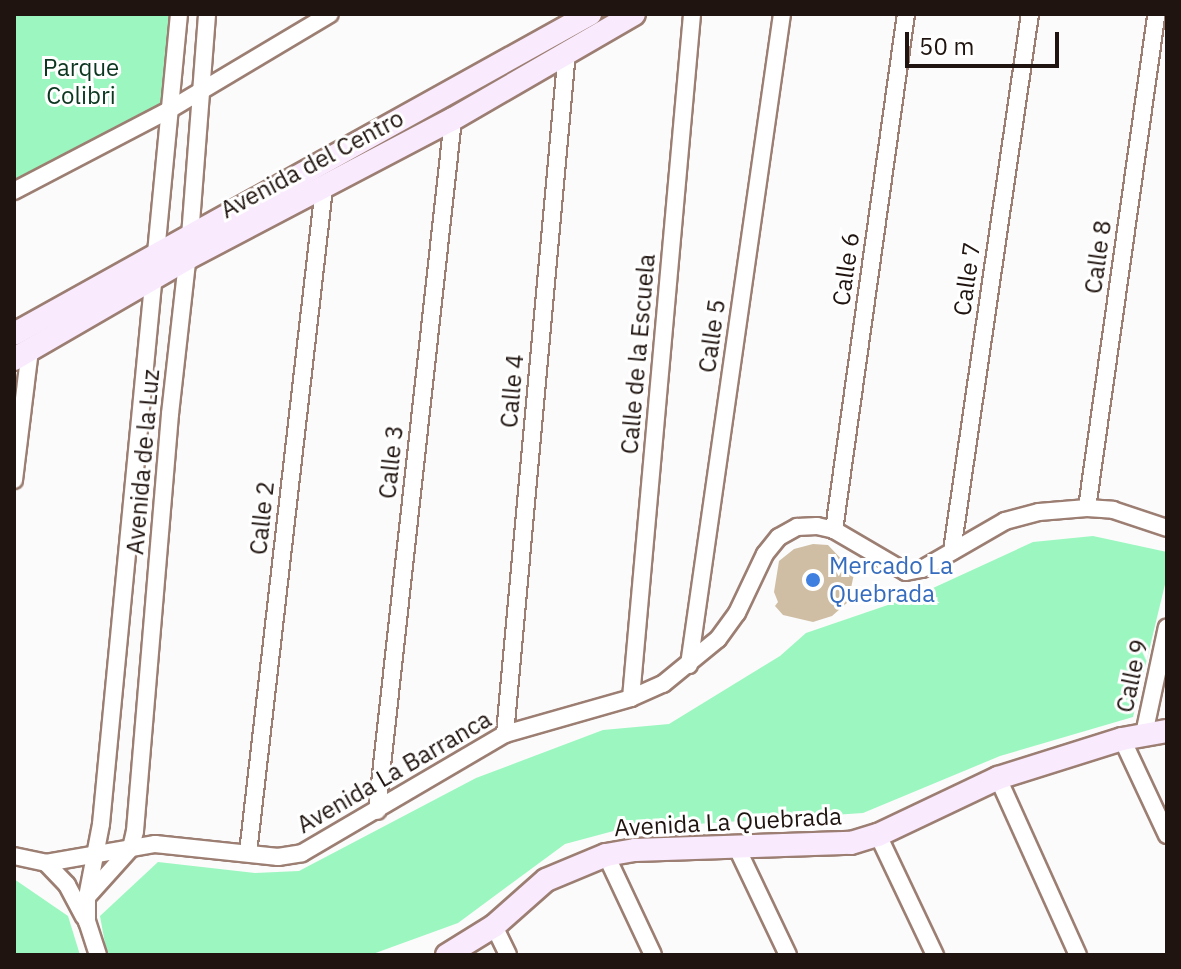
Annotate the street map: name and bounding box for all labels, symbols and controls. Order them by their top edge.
scale bar [909,16,1063,66]
text: 50 m [919,30,974,62]
park label: Parque Colibri [43,54,119,110]
street label: Avenida del Centro [215,104,409,224]
street label: Calle 8 [1079,218,1117,296]
street label: Calle 6 [827,230,865,308]
street label: Calle 7 [948,240,986,318]
street label: Calle de la Escuela [615,253,661,455]
street label: Calle 5 [693,297,731,375]
street label: Calle 4 [494,353,530,429]
street label: Avenida de la Luz [121,368,165,556]
street label: Calle 3 [373,424,409,500]
street label: Calle 2 [244,480,280,556]
place label: Mercado La Quebrada [829,552,953,608]
marker: Mercado La Quebrada [804,571,822,589]
street label: Calle 9 [1110,637,1154,715]
street label: Avenida La Barranca [292,705,496,839]
street label: Avenida La Quebrada [613,802,843,842]

